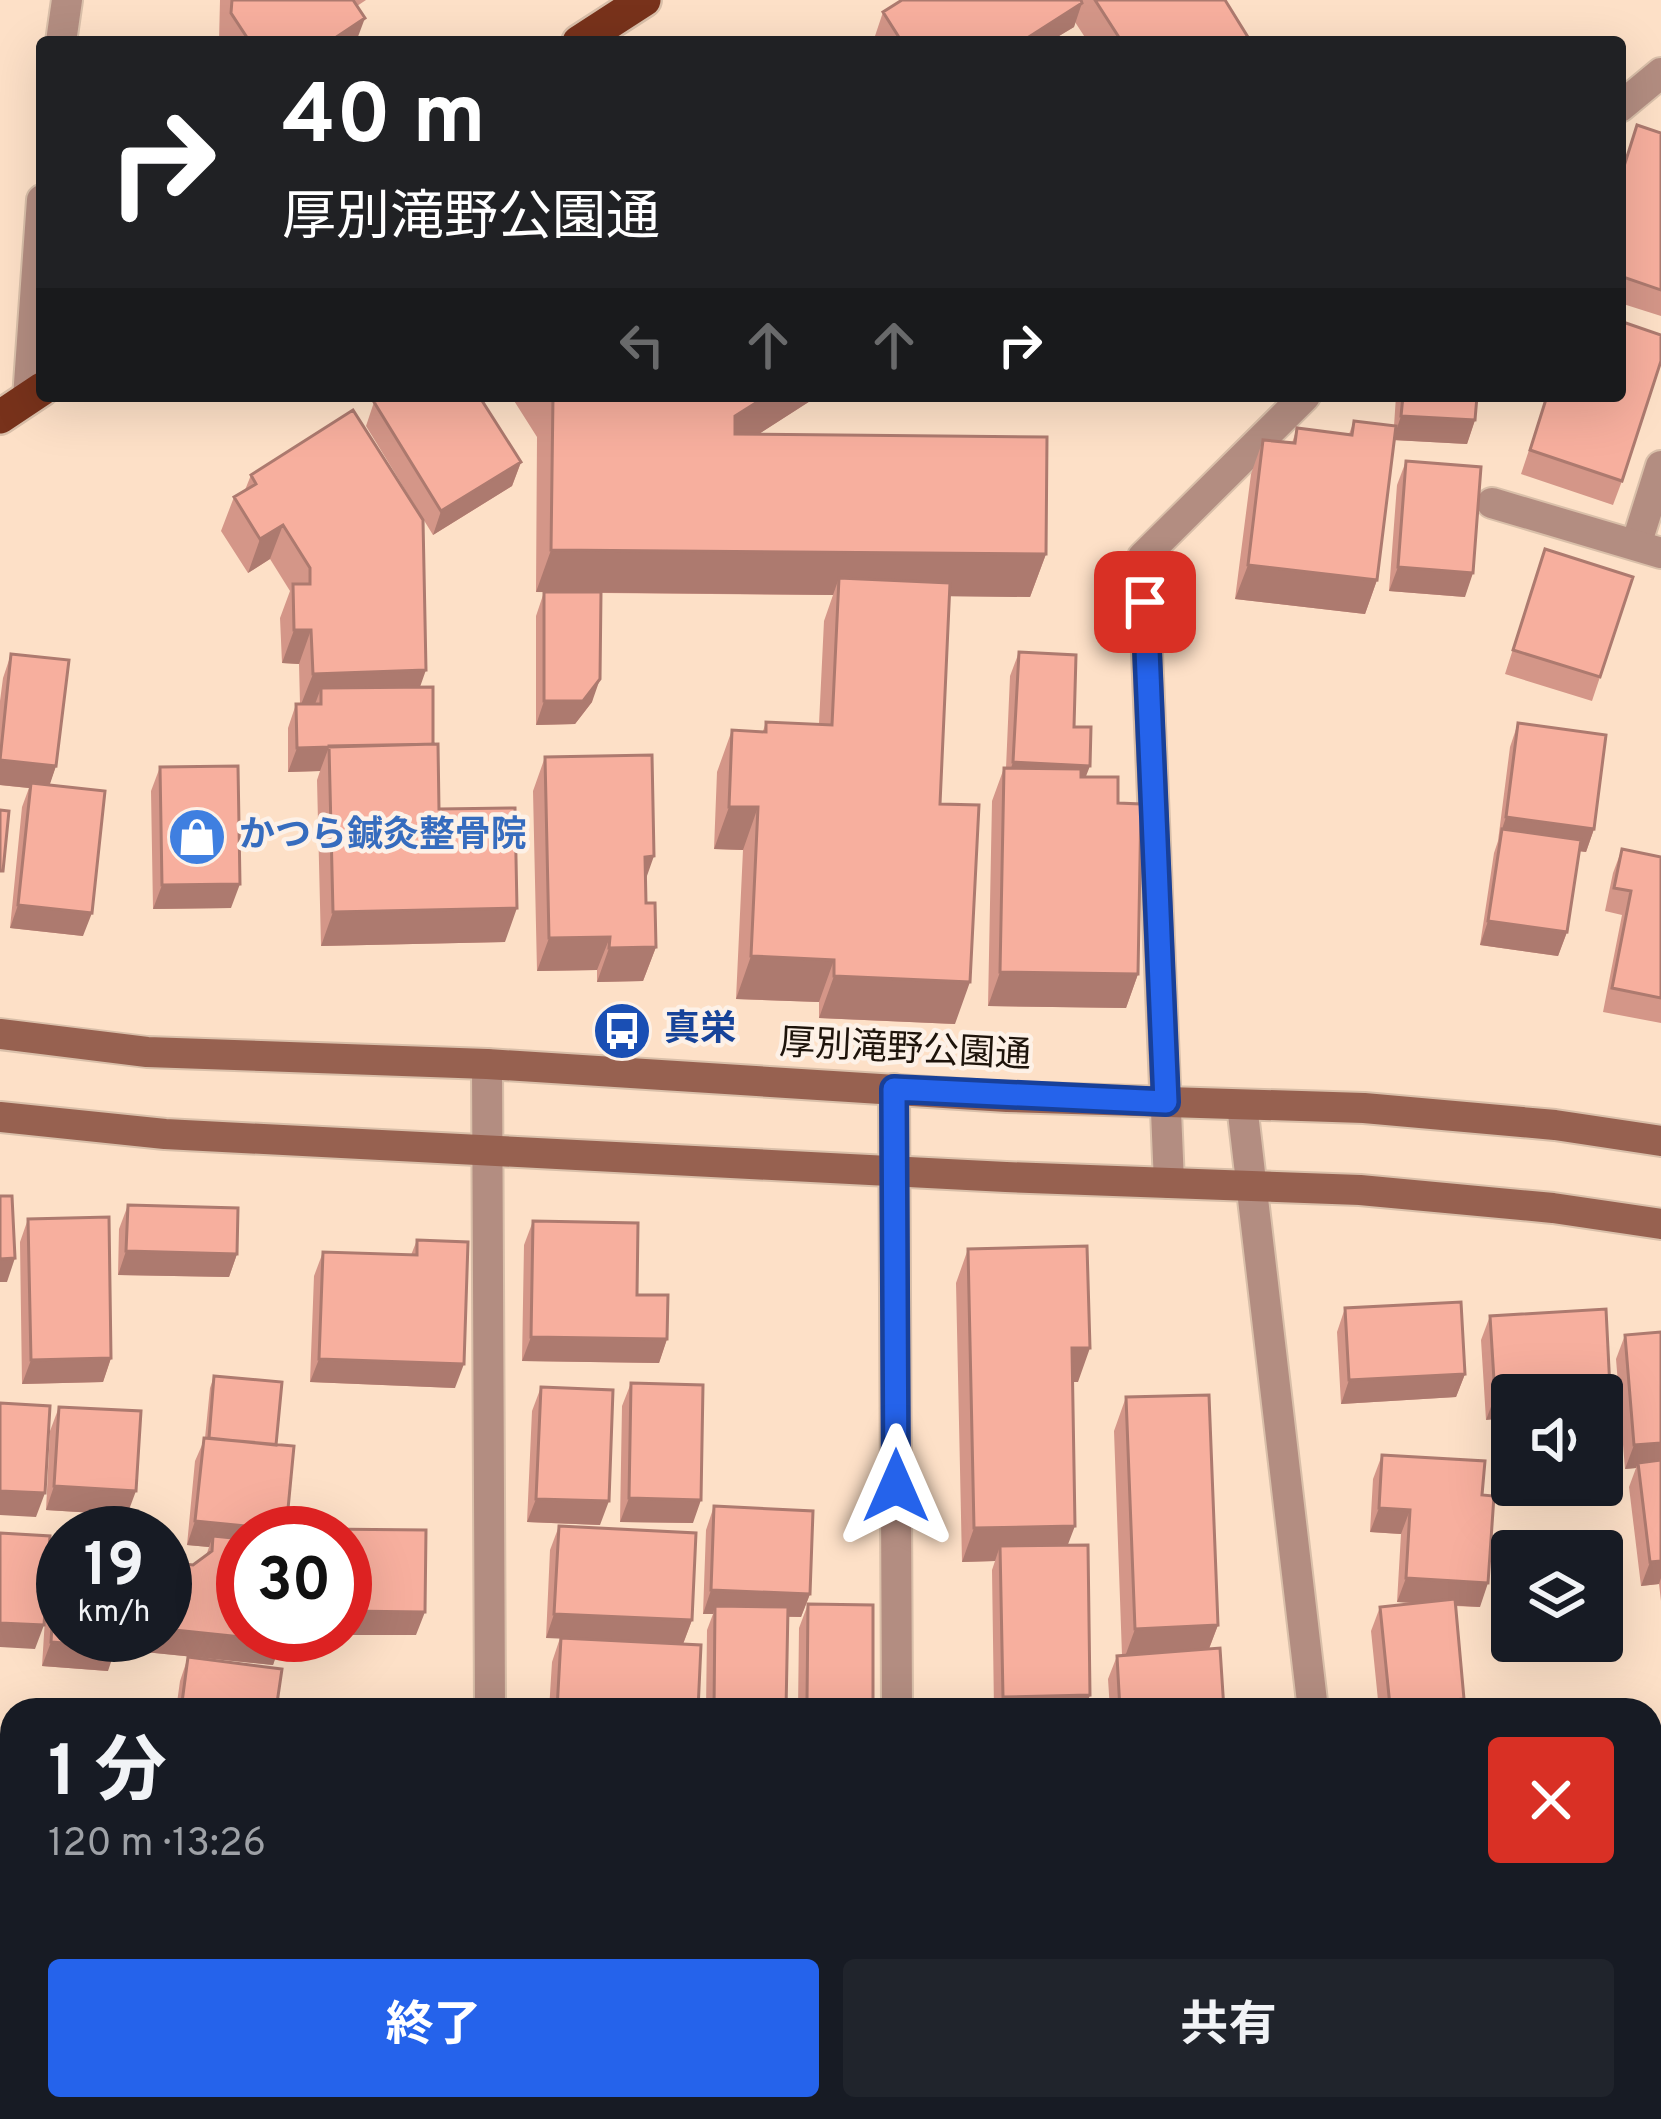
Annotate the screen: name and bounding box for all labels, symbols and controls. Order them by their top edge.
text: 40 m [282,67,486,173]
icon: right [84,84,240,240]
text: 厚別滝野公園通 [282,186,660,255]
icon: left [609,312,675,378]
icon: ahead [735,312,801,378]
icon: ahead [861,312,927,378]
icon: right [987,312,1053,378]
pin [1094,551,1196,653]
icon: arrive [1112,569,1178,635]
shop icon: かつら鍼灸整骨院 [166,806,228,868]
place label: かつら鍼灸整骨院 [239,814,527,860]
bus stop icon: 真栄 [591,1000,653,1062]
place label: 真栄 [664,1008,736,1054]
street label: 厚別滝野公園通 [778,1021,1032,1081]
map controls [1491,1374,1623,1662]
button: sound [1491,1374,1623,1506]
position arrow [833,1423,959,1549]
speed limit sign: 30 [216,1506,372,1662]
button: layers [1491,1530,1623,1662]
text: 19 [84,1531,144,1607]
text: km/h [78,1595,150,1632]
text: 1 分 [48,1730,167,1822]
button: close [1488,1737,1614,1863]
text: 120 m · 13:26 [48,1821,266,1870]
button: 終了 [48,1959,819,2097]
button: 共有 [843,1959,1614,2097]

